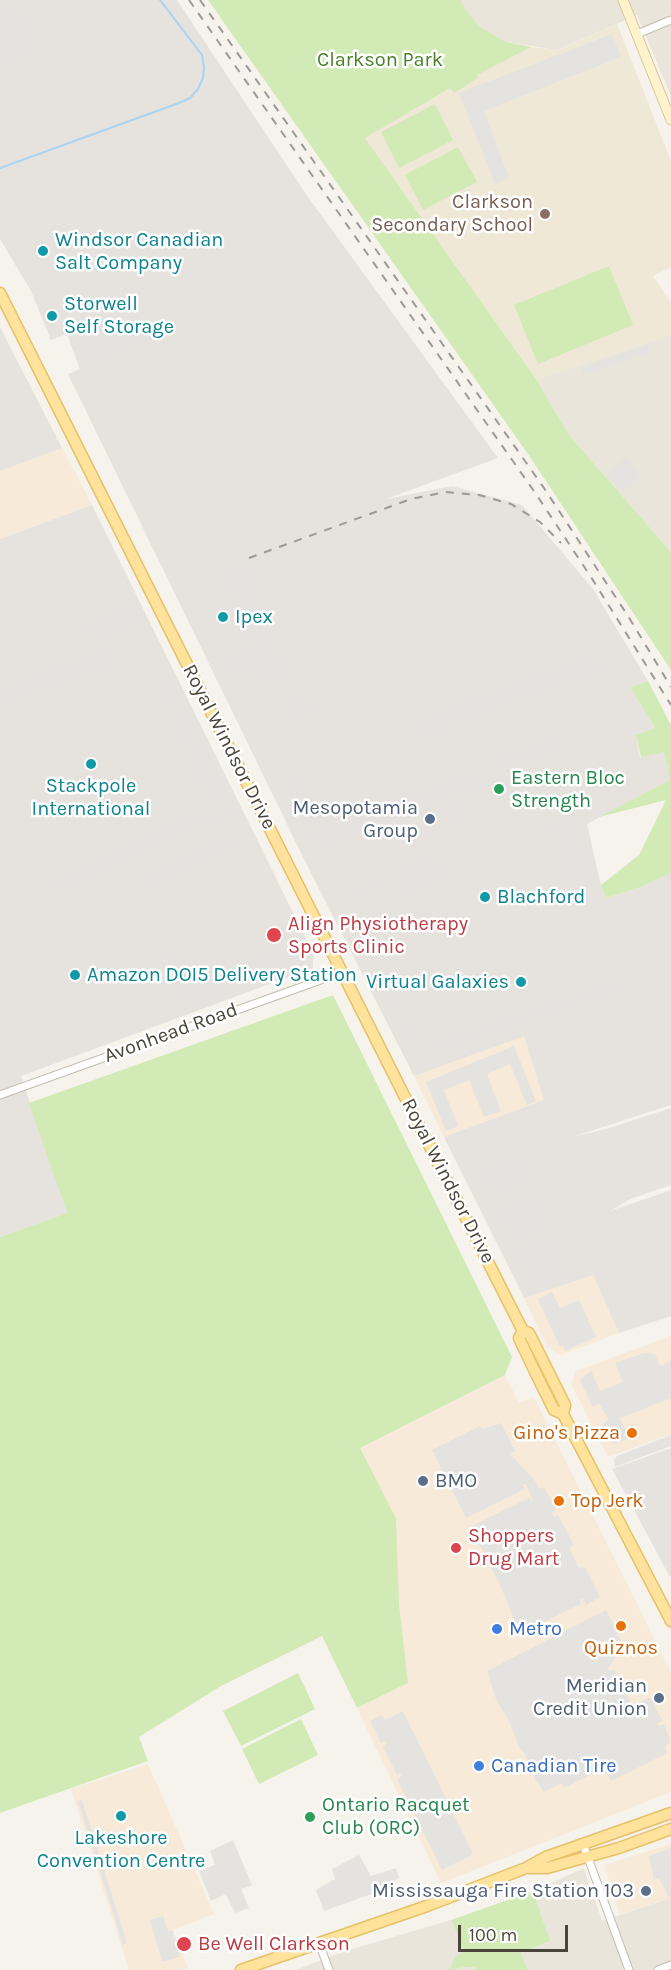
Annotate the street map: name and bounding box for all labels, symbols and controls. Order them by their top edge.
park label: Clarkson Park [317,48,443,72]
place label: Clarkson Secondary School [371,190,533,237]
marker: Clarkson Secondary School [538,207,552,221]
place label: Windsor Canadian Salt Company [55,228,223,275]
marker: Windsor Canadian Salt Company [36,244,50,258]
place label: Storwell Self Storage [64,292,174,339]
marker: Storwell Self Storage [45,309,59,323]
place label: Ipex [235,605,273,629]
marker: Ipex [216,610,230,624]
street label: Royal Windsor Drive [177,661,281,833]
marker: Stackpole International [84,757,98,771]
place label: Eastern Bloc Strength [511,766,625,813]
place label: Stackpole International [32,774,150,821]
marker: Eastern Bloc Strength [492,782,506,796]
place label: Mesopotamia Group [293,796,418,843]
marker: Mesopotamia Group [423,812,437,826]
place label: Blachford [497,885,585,909]
marker: Blachford [478,890,492,904]
place label: Align Physiotherapy Sports Clinic [288,912,468,959]
marker: Align Physiotherapy Sports Clinic [265,926,283,944]
place label: Amazon DOI5 Delivery Station [87,963,357,987]
marker: Amazon DOI5 Delivery Station [68,968,82,982]
place label: Virtual Galaxies [366,970,509,994]
marker: Virtual Galaxies [514,975,528,989]
street label: Avonhead Road [101,998,241,1068]
street label: Royal Windsor Drive [396,1095,500,1267]
place label: Gino's Pizza [513,1421,620,1445]
marker: Gino's Pizza [625,1426,639,1440]
place label: BMO [435,1469,477,1493]
marker: BMO [416,1474,430,1488]
place label: Top Jerk [571,1489,644,1513]
marker: Top Jerk [552,1494,566,1508]
place label: Shoppers Drug Mart [468,1524,559,1571]
marker: Shoppers Drug Mart [449,1541,463,1555]
place label: Metro [509,1617,562,1641]
marker: Quiznos [614,1619,628,1633]
marker: Metro [490,1622,504,1636]
place label: Quiznos [584,1636,658,1660]
place label: Meridian Credit Union [533,1674,647,1721]
marker: Meridian Credit Union [652,1691,666,1705]
place label: Canadian Tire [491,1754,616,1778]
marker: Canadian Tire [472,1759,486,1773]
place label: Ontario Racquet Club (ORC) [322,1793,470,1840]
marker: Lakeshore Convention Centre [114,1809,128,1823]
marker: Ontario Racquet Club (ORC) [303,1810,317,1824]
place label: Lakeshore Convention Centre [37,1826,205,1873]
place label: Mississauga Fire Station 103 [372,1879,634,1903]
marker: Mississauga Fire Station 103 [639,1884,653,1898]
scale bar [461,1913,570,1951]
text: 100 m [469,1924,517,1946]
place label: Be Well Clarkson [198,1932,350,1956]
marker: Be Well Clarkson [175,1935,193,1953]

